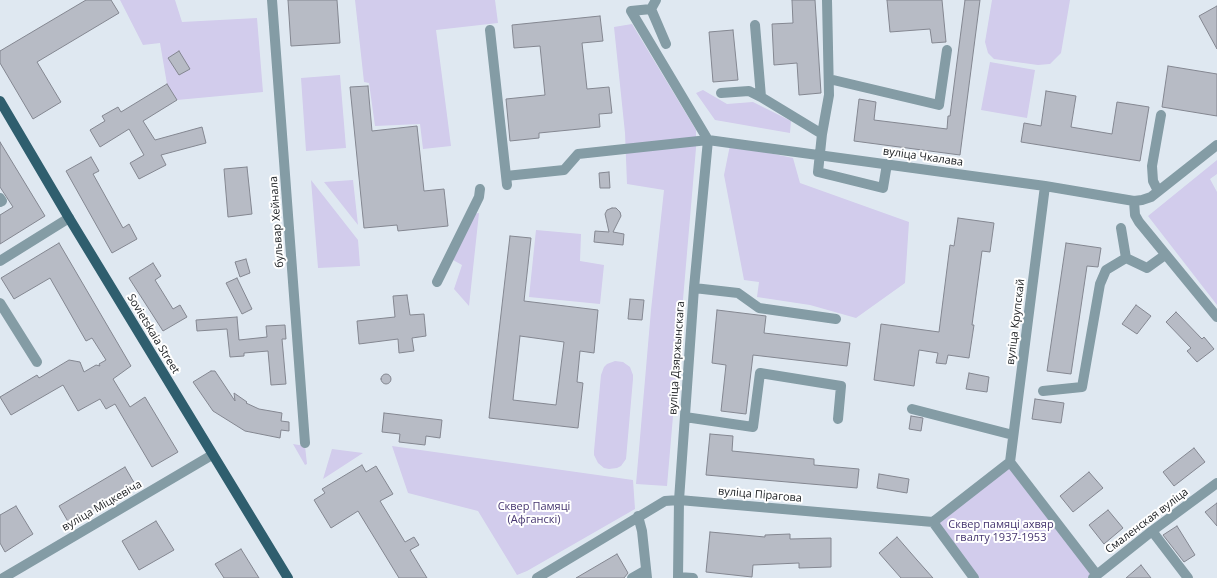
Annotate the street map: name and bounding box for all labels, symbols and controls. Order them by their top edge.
street label: вуліца Чкалава [882,145,964,169]
street label: бульвар Хейнала [267,176,287,268]
street label: вуліца Крупскай [1004,278,1028,366]
street label: Sovietskaia Street [124,292,182,376]
street label: вуліца Дзяржынскага [666,301,688,415]
street label: вуліца Міцкевіча [60,478,144,534]
street label: вуліца Пірагова [717,485,803,505]
street label: Смаленская вуліца [1103,486,1191,556]
park label: Сквер Памяці (Афганскі) [498,500,570,526]
park label: Сквер памяці ахвяр гвалту 1937-1953 [948,518,1054,544]

